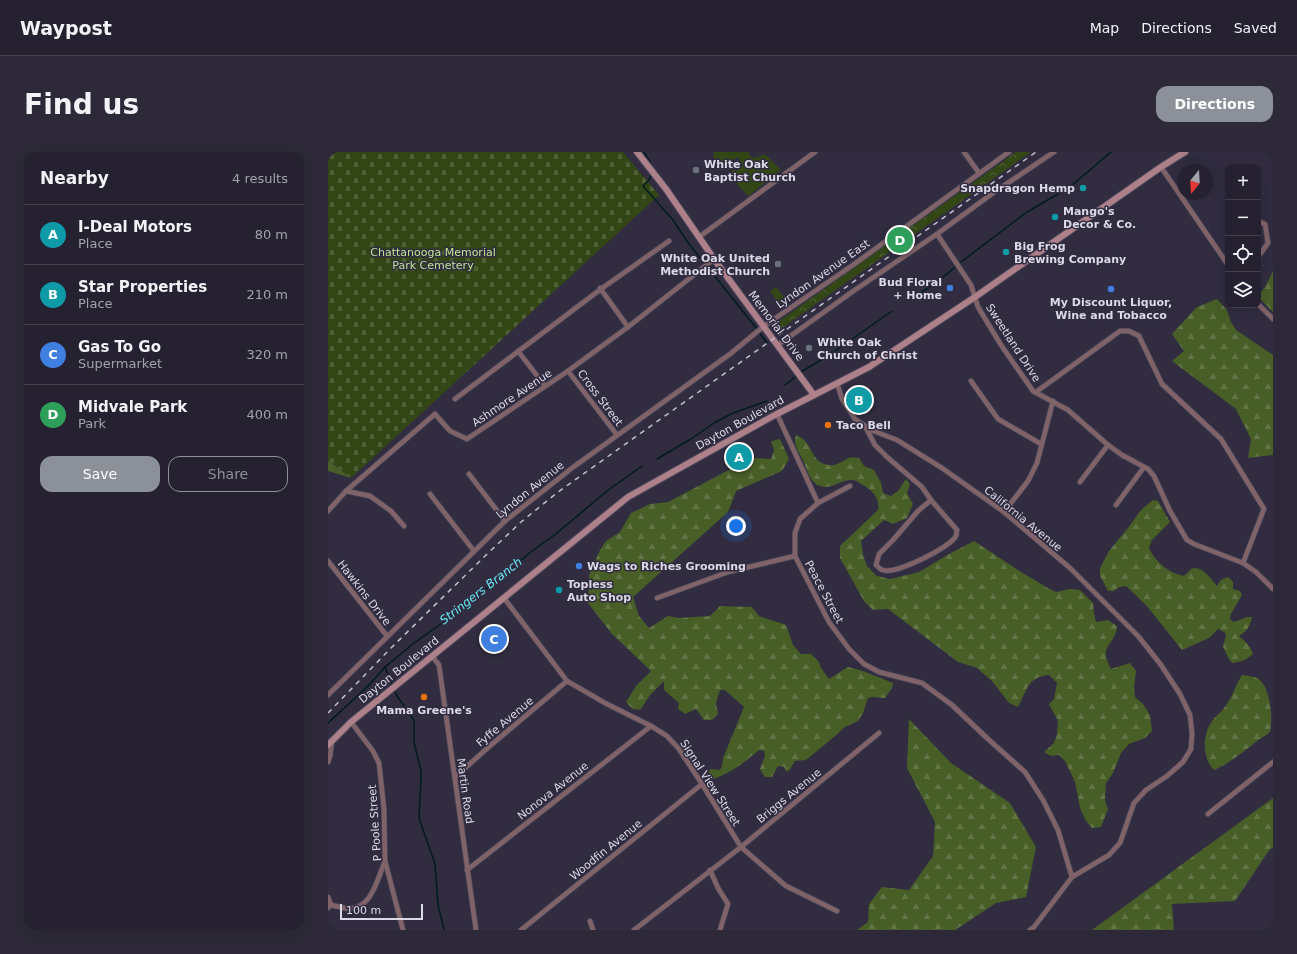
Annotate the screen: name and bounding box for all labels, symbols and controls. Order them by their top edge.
text: Waypost [20,17,112,39]
text: Map [1090,20,1119,36]
text: Directions [1141,20,1212,36]
text: Saved [1234,20,1277,36]
button: Directions [1156,86,1273,122]
text: Find us [24,88,139,121]
place label: White Oak Baptist Church [704,158,796,184]
north arrow [1177,164,1213,200]
map controls [1225,164,1261,308]
button: + [1225,164,1261,200]
marker: White Oak Baptist Church [691,165,701,175]
text: Nearby [40,168,109,188]
text: 4 results [232,171,288,186]
place label: Snapdragon Hemp [960,182,1075,195]
marker: Snapdragon Hemp [1078,183,1088,193]
button: − [1225,200,1261,236]
place label: Mango's Decor & Co. [1063,205,1136,231]
marker: Mango's Decor & Co. [1050,212,1060,222]
text: I-Deal Motors [78,218,192,236]
pin: D [887,225,913,255]
text: A [48,227,58,242]
text: 80 m [255,227,288,242]
text: Place [78,236,113,251]
street label: Lyndon Avenue East [774,236,873,311]
button: locate [1225,236,1261,272]
place label: Big Frog Brewing Company [1014,240,1126,266]
park label: Chattanooga Memorial Park Cemetery [370,246,496,272]
marker: Big Frog Brewing Company [1001,247,1011,257]
place label: White Oak United Methodist Church [660,252,770,278]
marker: White Oak United Methodist Church [773,259,783,269]
button: layers [1225,272,1261,308]
place label: Bud Floral + Home [879,276,942,302]
text: Star Properties [78,278,207,296]
marker: Bud Floral + Home [945,283,955,293]
marker: My Discount Liquor, Wine and Tobacco [1106,284,1116,294]
text: B [48,287,58,302]
text: 210 m [246,287,288,302]
street label: Memorial Drive [746,289,807,364]
text: Place [78,296,113,311]
place label: My Discount Liquor, Wine and Tobacco [1050,296,1172,322]
street label: Sweetland Drive [983,302,1043,385]
place label: White Oak Church of Christ [817,336,917,362]
text: Gas To Go [78,338,161,356]
marker: White Oak Church of Christ [804,343,814,353]
text: C [48,347,58,362]
text: 320 m [246,347,288,362]
text: Supermarket [78,356,162,371]
street label: Ashmore Avenue [470,366,554,429]
street label: Cross Street [575,367,626,429]
pin: B [846,385,872,415]
street label: Dayton Boulevard [694,393,786,453]
text: Midvale Park [78,398,187,416]
text: D [48,407,58,422]
text: 400 m [246,407,288,422]
text: Park [78,416,106,431]
place label: Taco Bell [836,419,891,432]
marker: Taco Bell [823,420,833,430]
pin: A [726,442,752,472]
button: Save [40,456,160,492]
button: Share [168,456,288,492]
street label: Lyndon Avenue [493,458,567,521]
street label: California Avenue [981,484,1065,555]
your location [726,516,746,536]
water label: Stringers Branch [437,555,525,627]
street label: Hawkins Drive [335,558,394,628]
street label: Peace Street [802,558,846,626]
place label: Wags to Riches Grooming [587,560,746,573]
marker: Wags to Riches Grooming [574,561,584,571]
place label: Topless Auto Shop [567,578,631,604]
marker: Topless Auto Shop [554,585,564,595]
pin: C [481,624,507,654]
street label: Dayton Boulevard [356,634,442,706]
marker: Mama Greene's [419,692,429,702]
street label: Fyffe Avenue [474,694,536,750]
place label: Mama Greene's [376,704,472,717]
street label: Signal View Street [677,737,743,829]
street label: Martin Road [454,757,476,825]
street label: Nonova Avenue [515,759,591,823]
street label: Briggs Avenue [754,766,824,826]
street label: P Poole Street [366,784,384,862]
street label: Woodfin Avenue [567,817,645,883]
scale bar [340,902,423,921]
text: 100 m [346,904,381,917]

